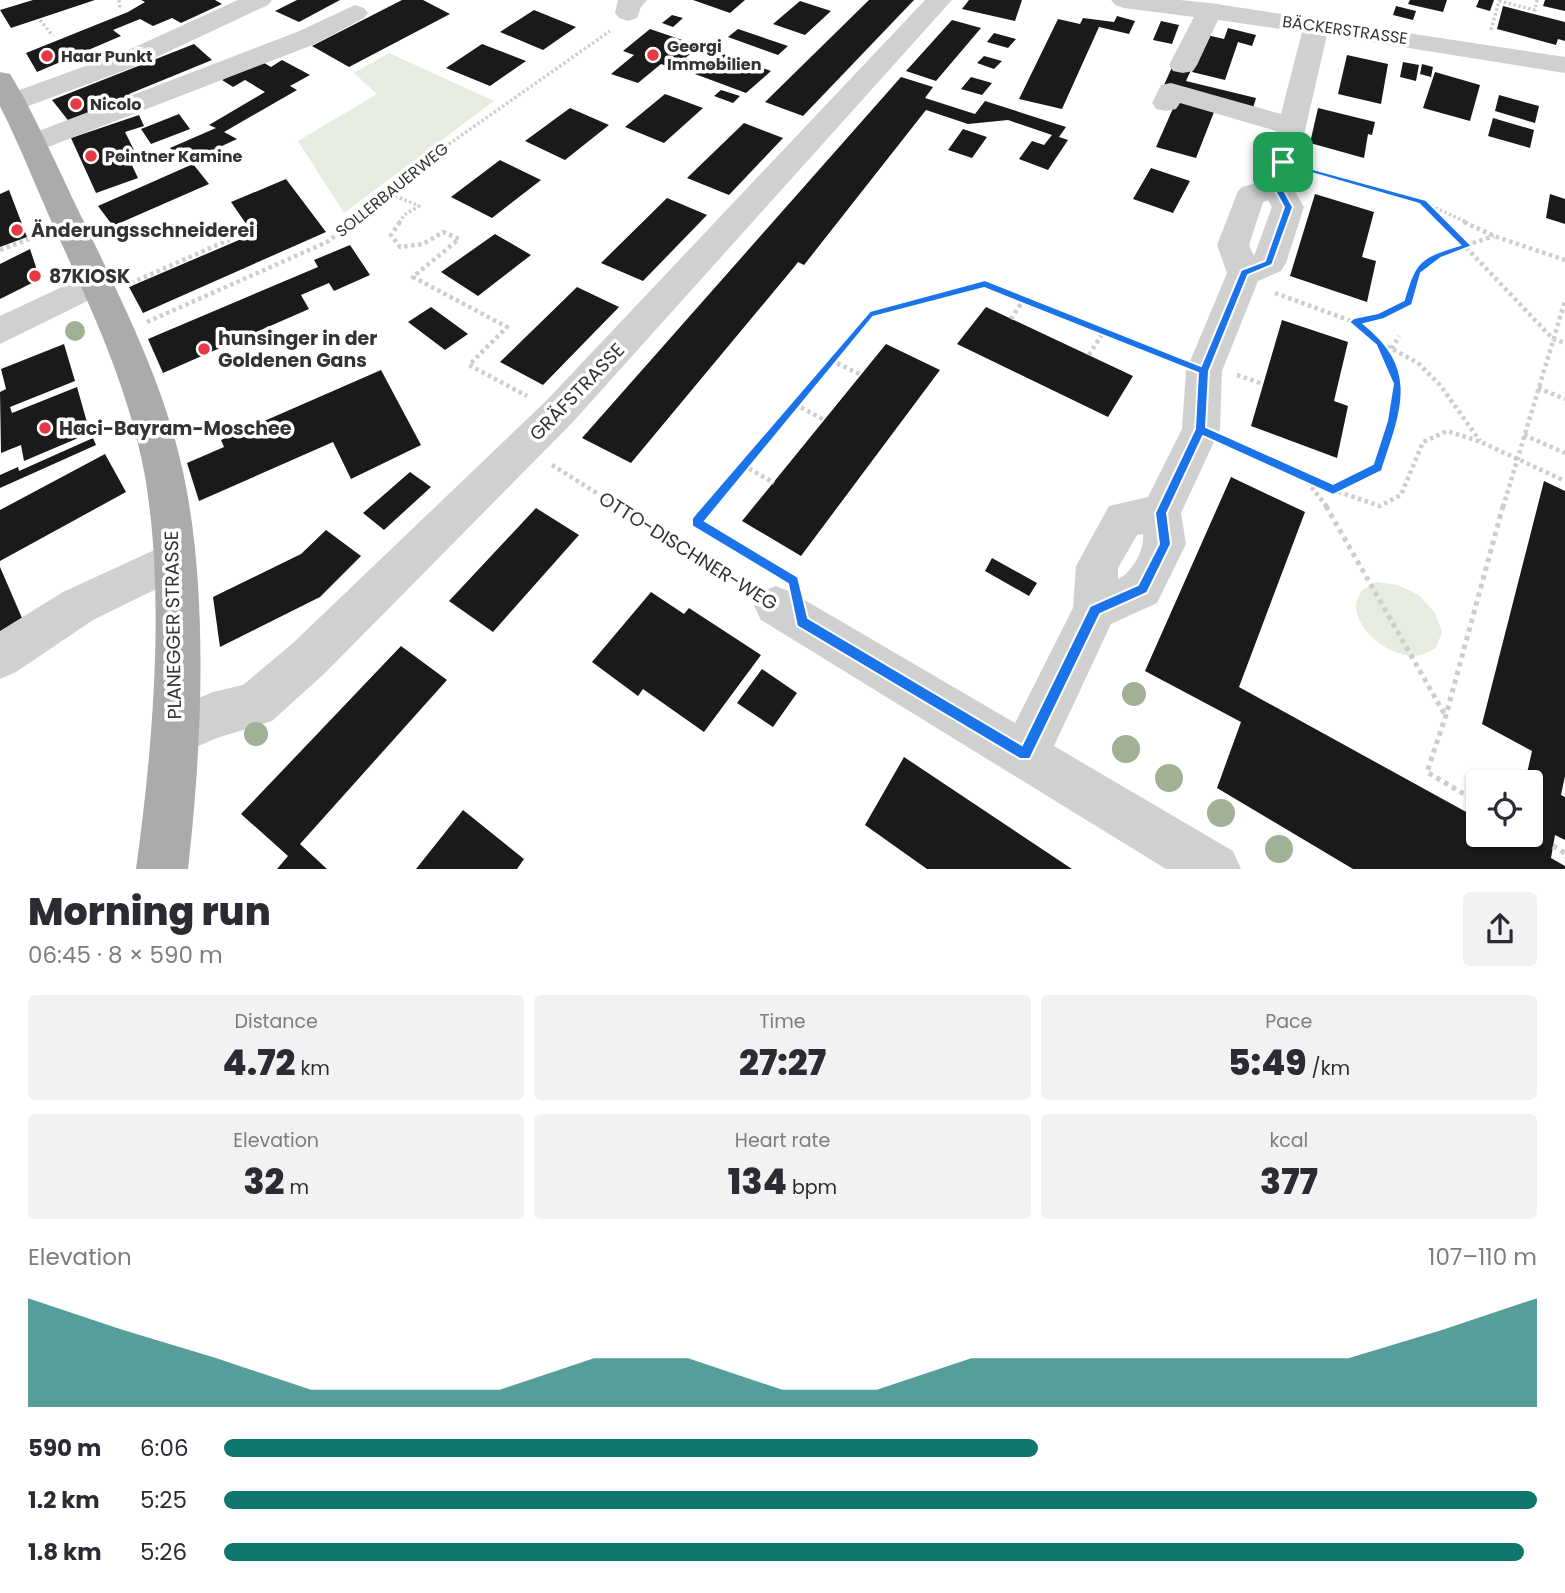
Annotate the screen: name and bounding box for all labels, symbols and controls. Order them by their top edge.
street label: BÄCKERSTRASSE [1281,10,1409,50]
place label: Georgi Immobilien [667,35,761,76]
place label: Haar Punkt [61,45,153,68]
marker: Georgi Immobilien [645,47,661,63]
marker: Haar Punkt [39,48,55,64]
place label: Nicolo [90,93,142,116]
marker: Nicolo [68,96,84,112]
pin [1253,132,1313,192]
street label: SOLLERBAUERWEG [331,137,453,243]
icon: arrive [1264,143,1302,181]
place label: Pointner Kamine [105,145,243,168]
marker: Pointner Kamine [83,148,99,164]
place label: Änderungsschneiderei [31,217,255,244]
marker: Änderungsschneiderei [9,222,25,238]
place label: 87KIOSK [49,263,130,290]
marker: 87KIOSK [27,268,43,284]
place label: hunsinger in der Goldenen Gans [218,325,377,374]
street label: GRÄFSTRASSE [523,337,631,447]
marker: hunsinger in der Goldenen Gans [196,341,212,357]
place label: Haci-Bayram-Moschee [59,415,292,442]
marker: Haci-Bayram-Moschee [37,420,53,436]
street label: OTTO-DISCHNER-WEG [593,485,783,617]
street label: PLANEGGER STRASSE [158,530,188,720]
map controls [1466,770,1543,847]
button: locate [1466,770,1543,847]
text: Morning run [28,885,271,938]
button: share [1463,892,1537,966]
text: 06:45 · 8 × 590 m [28,939,223,971]
text: Distance [235,1008,318,1035]
text: Time [759,1008,806,1035]
text: Pace [1265,1008,1312,1035]
text: 4.72 [222,1038,295,1087]
text: 27:27 [739,1038,826,1087]
text: 5:49 [1228,1038,1307,1087]
text: km [295,1055,330,1082]
text: /km [1307,1055,1350,1082]
text: Elevation [233,1127,319,1154]
text: Heart rate [735,1127,830,1154]
text: kcal [1269,1127,1308,1154]
text: 32 [243,1157,284,1206]
text: 134 [728,1157,787,1206]
text: 377 [1260,1157,1318,1206]
text: m [284,1174,309,1201]
text: bpm [787,1174,837,1201]
text: Elevation [28,1241,132,1273]
text: 107–110 m [1428,1241,1537,1273]
text: 590 m [28,1432,101,1464]
text: 6:06 [140,1432,189,1464]
text: 1.2 km [28,1484,100,1516]
text: 5:25 [140,1484,187,1516]
text: 1.8 km [28,1536,102,1568]
text: 5:26 [140,1536,187,1568]

